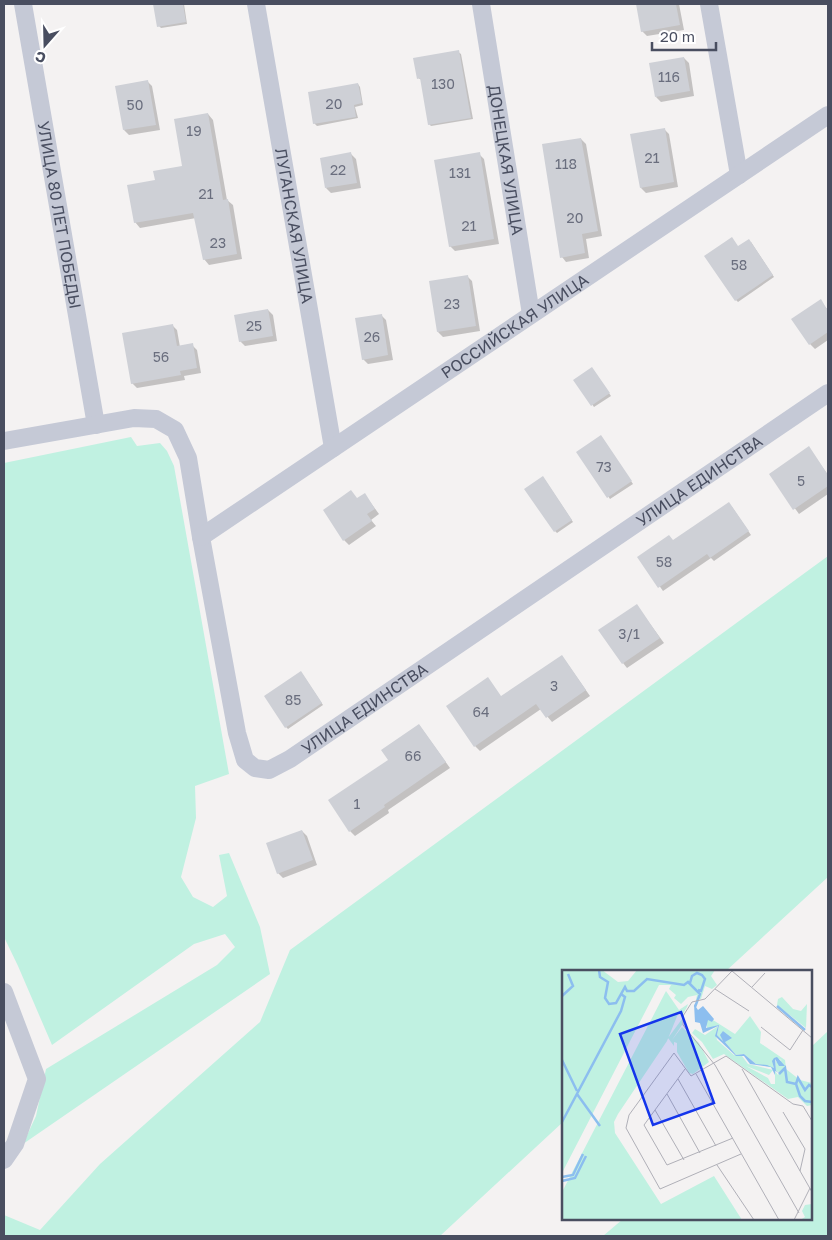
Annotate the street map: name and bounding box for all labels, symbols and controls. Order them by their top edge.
north arrow [20,20,70,70]
scale bar [652,20,716,52]
text: 20 m [660,27,695,45]
text: С [33,48,48,67]
house number: 116 [658,68,680,85]
house number: 130 [431,75,455,92]
street label: ДОНЕЦКАЯ УЛИЦА [484,84,528,237]
house number: 20 [326,95,342,112]
house number: 50 [127,96,143,113]
street label: УЛИЦА 80 ЛЕТ ПОБЕДЫ [33,119,86,310]
house number: 19 [186,122,202,139]
street label: ЛУГАНСКАЯ УЛИЦА [271,146,318,305]
house number: 21 [645,149,660,166]
house number: 118 [555,155,577,172]
house number: 22 [330,161,346,178]
house number: 131 [449,164,471,181]
house number: 21 [199,185,214,202]
house number: 20 [567,209,583,226]
house number: 21 [462,217,477,234]
house number: 23 [210,234,226,251]
house number: 58 [731,256,747,273]
street label: РОССИЙСКАЯ УЛИЦА [437,269,592,383]
house number: 23 [444,295,460,312]
house number: 25 [246,317,262,334]
house number: 26 [364,328,380,345]
house number: 56 [153,348,169,365]
street label: УЛИЦА ЕДИНСТВА [632,430,766,531]
house number: 73 [596,458,612,475]
house number: 5 [797,472,805,489]
house number: 58 [656,553,672,570]
house number: 3/1 [618,625,640,642]
street label: УЛИЦА ЕДИНСТВА [297,658,432,758]
house number: 3 [550,677,558,694]
house number: 85 [285,691,301,708]
house number: 64 [472,703,490,720]
house number: 66 [405,747,421,764]
house number: 1 [354,795,361,812]
inset map [562,970,812,1220]

